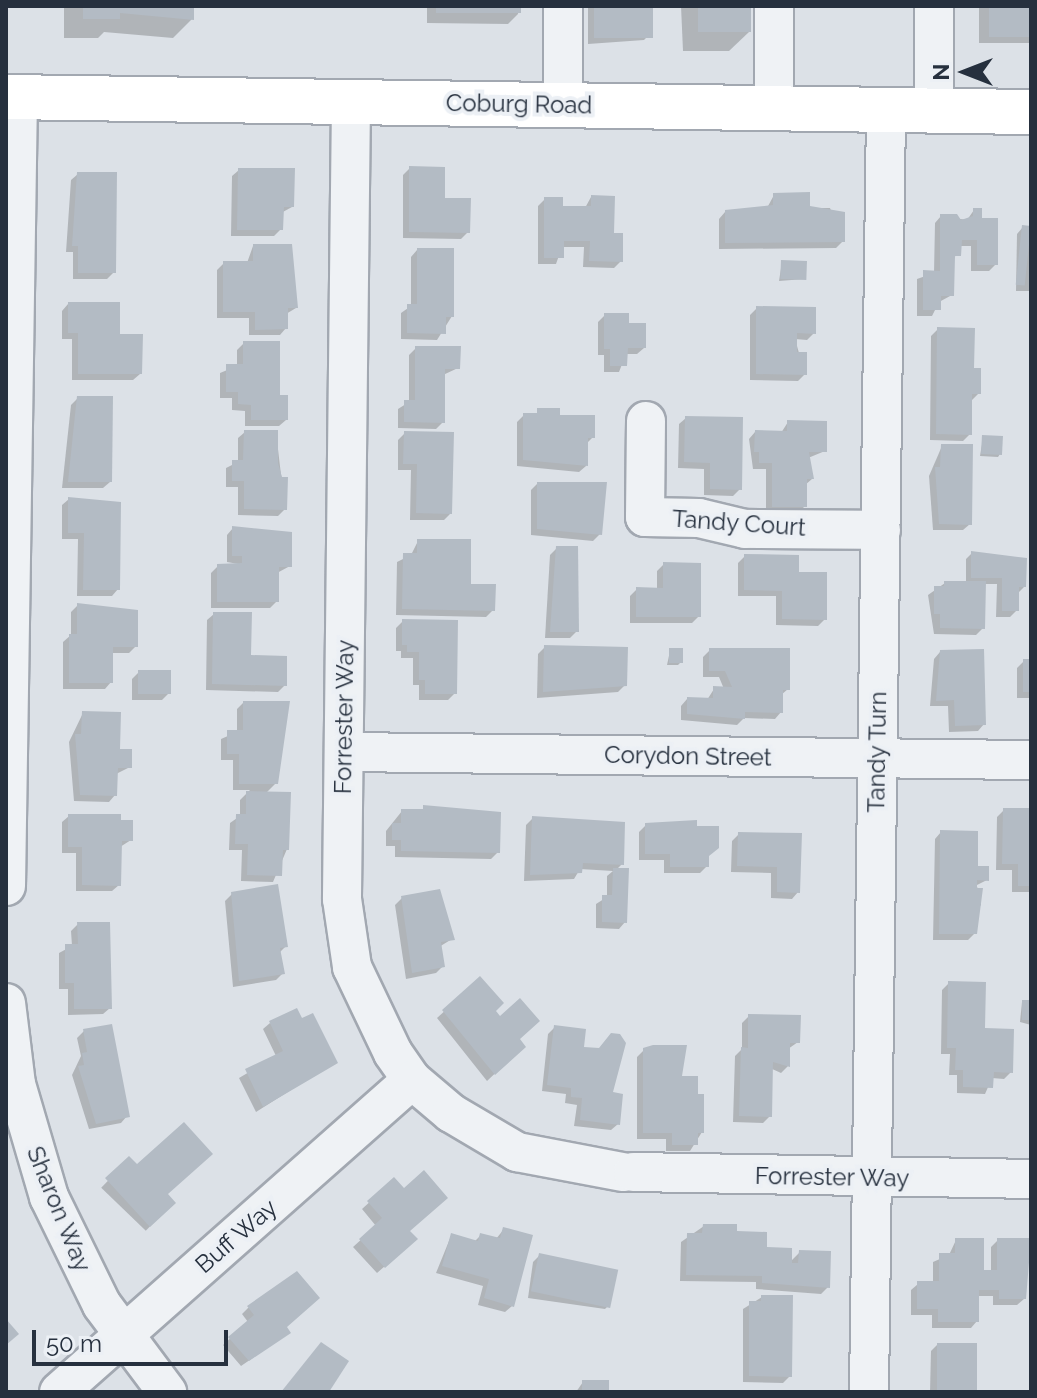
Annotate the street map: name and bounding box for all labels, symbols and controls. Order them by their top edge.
north arrow [925,32,1005,112]
text: N [928,64,954,80]
street label: Coburg Road [446,88,592,120]
street label: Tandy Court [671,504,807,542]
street label: Forrester Way [328,639,360,795]
street label: Tandy Turn [862,690,892,814]
street label: Corydon Street [604,740,772,772]
street label: Sharon Way [21,1142,97,1276]
street label: Forrester Way [754,1161,910,1193]
street label: Buff Way [189,1192,283,1280]
scale bar [36,1314,232,1364]
text: 50 m [46,1329,102,1358]

